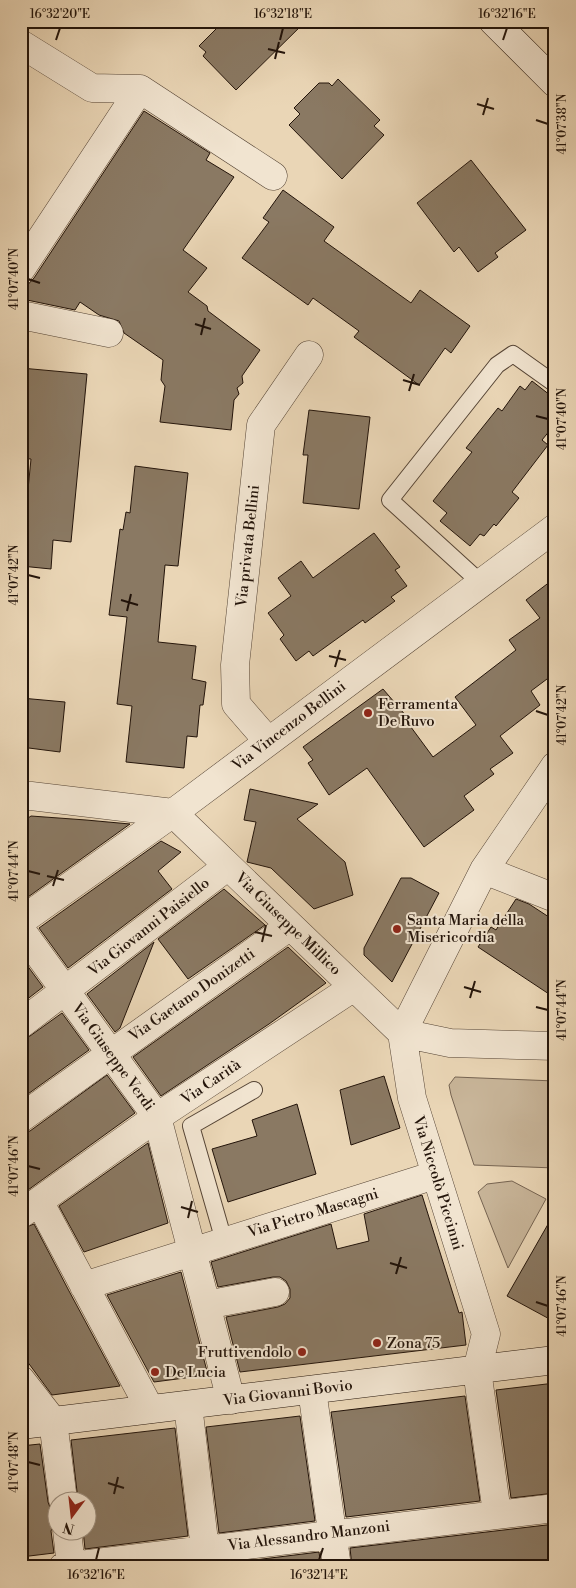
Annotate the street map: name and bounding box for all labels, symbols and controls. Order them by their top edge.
text: 16°32'20"E [30,7,90,22]
text: 16°32'18"E [254,7,312,22]
text: 16°32'16"E [478,7,536,22]
text: 41°07'38"N [555,94,570,154]
text: 41°07'40"N [7,248,22,310]
text: 41°07'40"N [555,388,570,450]
street label: Via privata Bellini [232,484,264,609]
text: 41°07'42"N [7,545,22,605]
street label: Via Vincenzo Bellini [227,677,350,776]
text: 41°07'42"N [555,685,570,745]
place label: Ferramenta De Ruvo [378,695,458,731]
marker: Ferramenta De Ruvo [362,707,374,719]
text: 41°07'44"N [7,840,22,902]
street label: Via Giuseppe Millico [230,868,345,980]
street label: Via Giovanni Paisiello [84,874,214,981]
place label: Santa Maria della Misericordia [407,911,525,947]
marker: Santa Maria della Misericordia [391,923,403,935]
street label: Via Gaetano Donizetti [124,944,259,1046]
text: 41°07'44"N [555,979,570,1041]
street label: Via Giuseppe Verdi [67,998,159,1115]
street label: Via Carità [177,1055,245,1109]
street label: Via Niccolò Piccinni [408,1113,467,1252]
text: 41°07'46"N [7,1135,22,1197]
street label: Via Pietro Mascagni [244,1184,381,1242]
text: 41°07'46"N [555,1275,570,1337]
place label: Zona 75 [387,1334,440,1353]
marker: Zona 75 [371,1337,383,1349]
place label: Fruttivendolo [198,1343,292,1362]
marker: Fruttivendolo [296,1346,308,1358]
place label: De Lucia [165,1363,226,1382]
marker: De Lucia [149,1366,161,1378]
street label: Via Giovanni Bovio [221,1376,354,1410]
text: 41°07'48"N [7,1431,22,1493]
north arrow [48,1490,98,1540]
text: N [61,1517,77,1538]
street label: Via Alessandro Manzoni [226,1517,391,1555]
text: 16°32'16"E [67,1568,125,1583]
text: 16°32'14"E [290,1568,348,1583]

